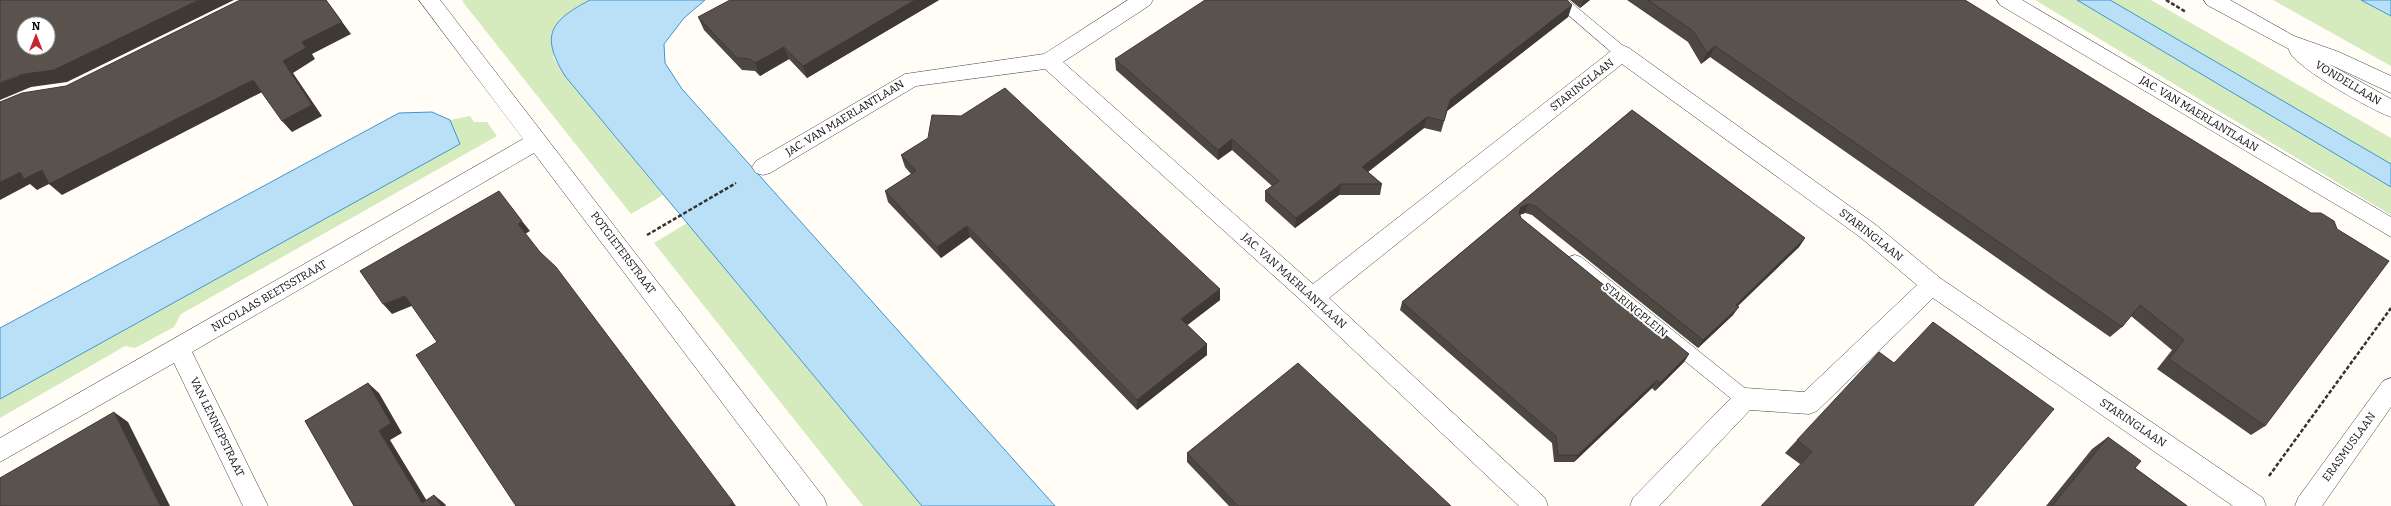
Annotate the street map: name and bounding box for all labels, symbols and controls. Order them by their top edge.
north arrow [16,16,56,56]
text: N [32,20,41,33]
street label: STARINGLAAN [1548,56,1617,114]
street label: VONDELLAAN [2313,58,2384,108]
street label: JAC. VAN MAERLANTLAAN [2137,73,2261,155]
street label: JAC. VAN MAERLANTLAAN [783,77,907,159]
street label: STARINGLAAN [1837,206,1906,264]
street label: POTGIETERSTRAAT [588,209,659,297]
street label: JAC. VAN MAERLANTLAAN [1238,230,1349,332]
street label: NICOLAAS BEETSSTRAAT [209,257,329,334]
street label: STARINGPLEIN [1600,280,1670,340]
street label: VAN LENNEPSTRAAT [187,375,247,479]
street label: STARINGLAAN [2097,396,2169,450]
street label: ERASMUSLAAN [2320,410,2379,484]

